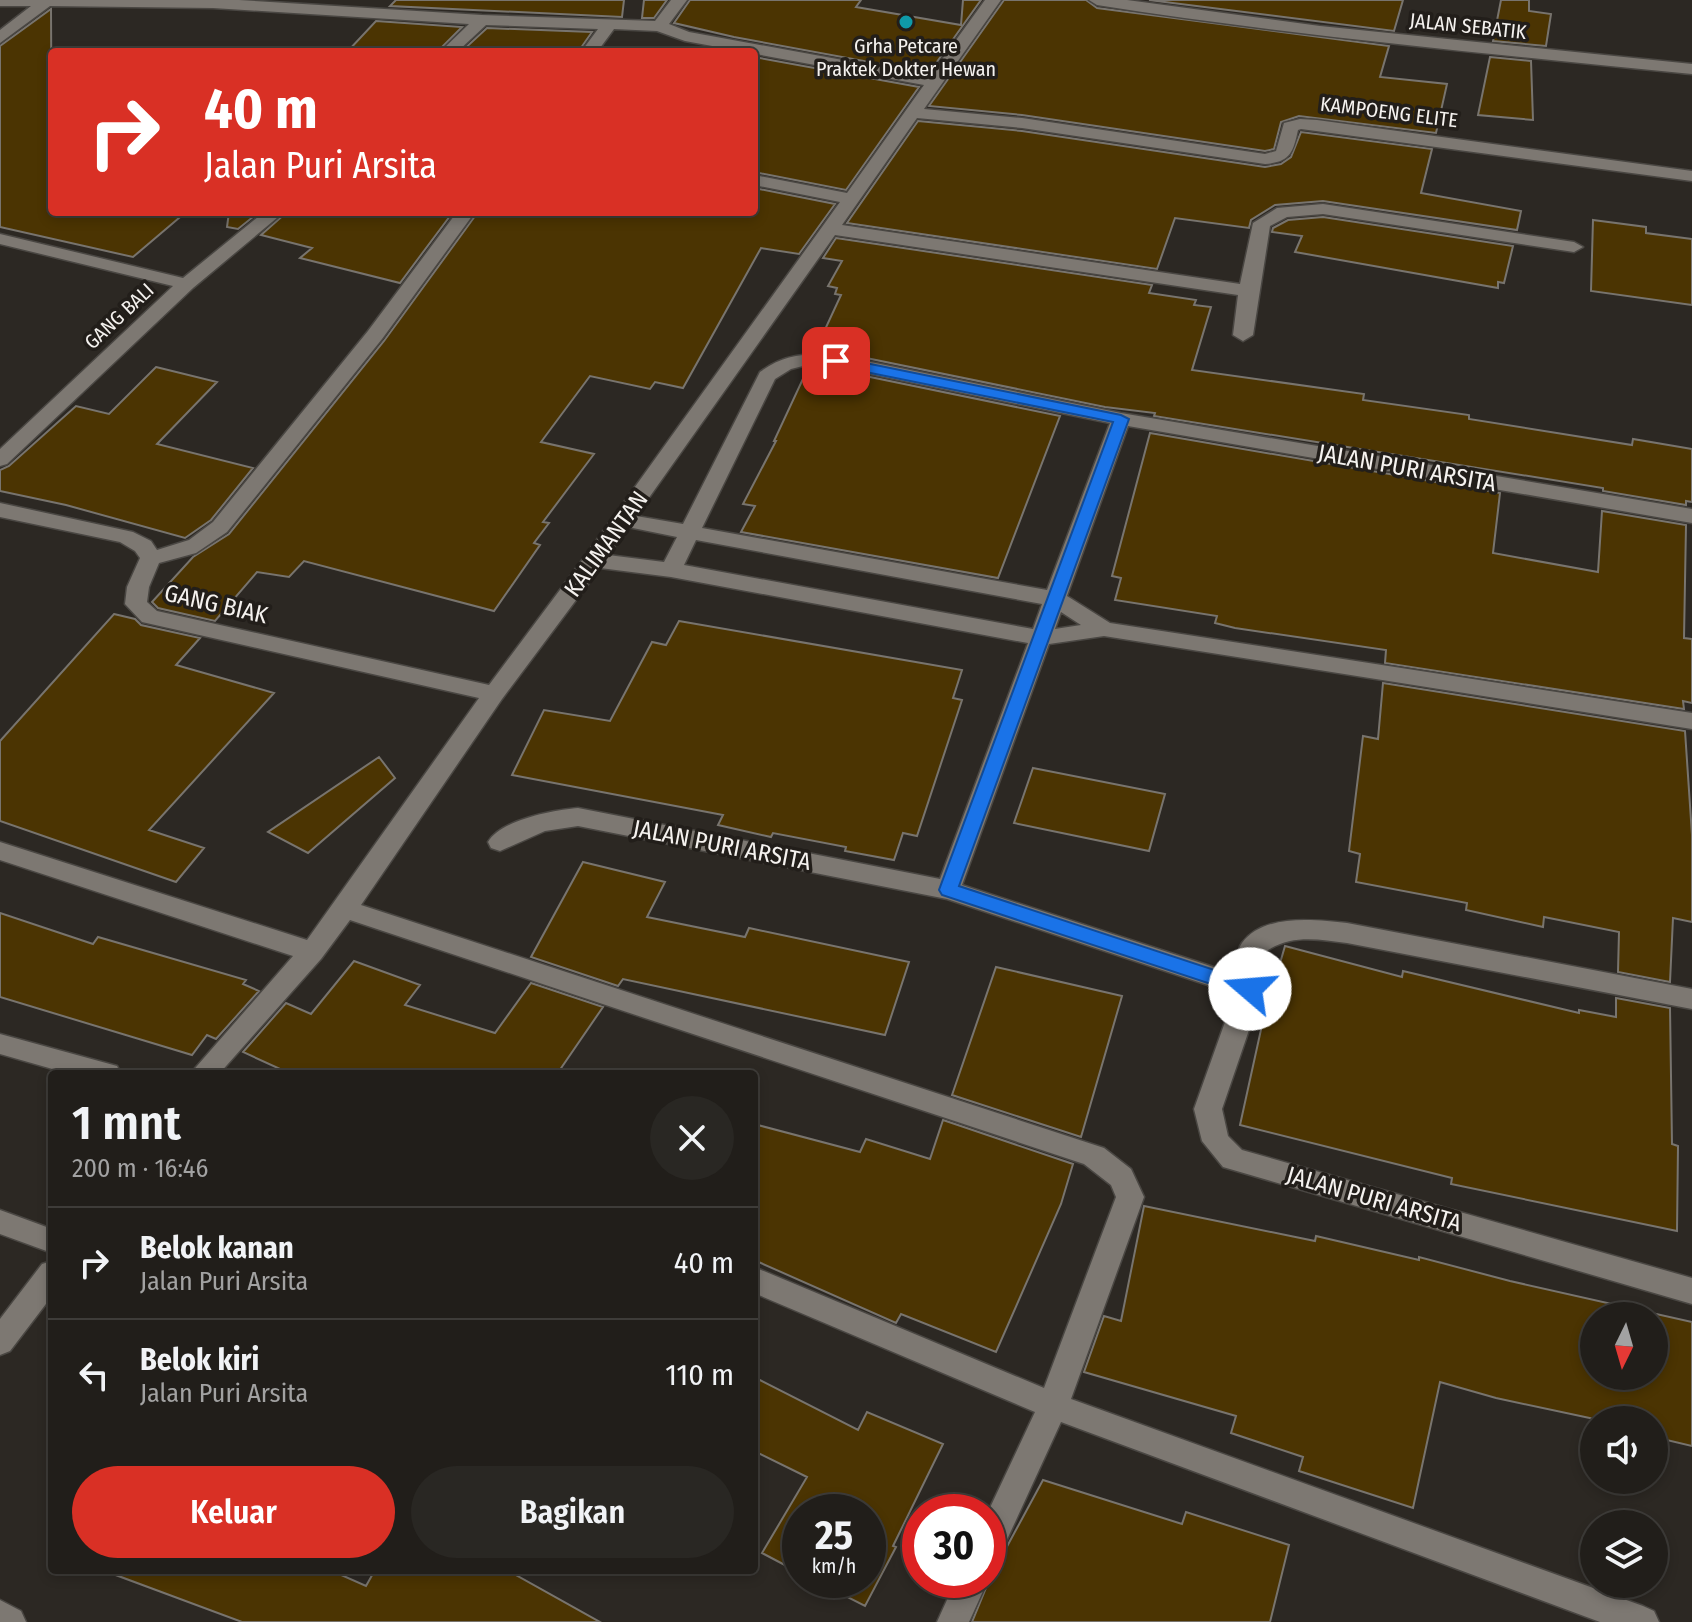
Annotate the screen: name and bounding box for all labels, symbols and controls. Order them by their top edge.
street label: JALAN SEBATIK [1409,8,1528,44]
marker: Grha Petcare Praktek Dokter Hewan [897,13,915,31]
place label: Grha Petcare Praktek Dokter Hewan [816,34,996,81]
text: 40 m [204,76,318,143]
icon: right [72,80,176,184]
street label: KAMPOENG ELITE [1319,92,1459,132]
text: Jalan Puri Arsita [204,144,437,188]
street label: GANG BALI [79,278,159,354]
pin [802,327,870,395]
icon: arrive [814,339,858,383]
street label: JALAN PURI ARSITA [1316,439,1499,498]
street label: KALIMANTAN [558,486,654,602]
street label: GANG BIAK [162,579,271,630]
street label: JALAN PURI ARSITA [631,814,814,876]
position arrow [1208,947,1292,1031]
text: 1 mnt [72,1094,181,1152]
button: close [650,1096,734,1180]
text: 200 m · 16:46 [72,1153,208,1184]
street label: JALAN PURI ARSITA [1283,1161,1465,1237]
text: Belok kanan [140,1230,294,1266]
icon: right [72,1241,116,1285]
text: 40 m [674,1245,734,1281]
text: Jalan Puri Arsita [140,1266,308,1297]
north arrow [1580,1302,1668,1390]
map controls [1580,1302,1668,1598]
text: Belok kiri [140,1342,259,1378]
icon: left [72,1353,116,1397]
text: 110 m [665,1357,734,1393]
text: Jalan Puri Arsita [140,1378,308,1409]
button: sound [1580,1406,1668,1494]
button: Keluar [72,1466,395,1558]
button: Bagikan [411,1466,734,1558]
speed limit sign: 30 [902,1494,1006,1598]
button: layers [1580,1510,1668,1598]
text: 25 [815,1512,853,1560]
text: km/h [812,1554,856,1578]

